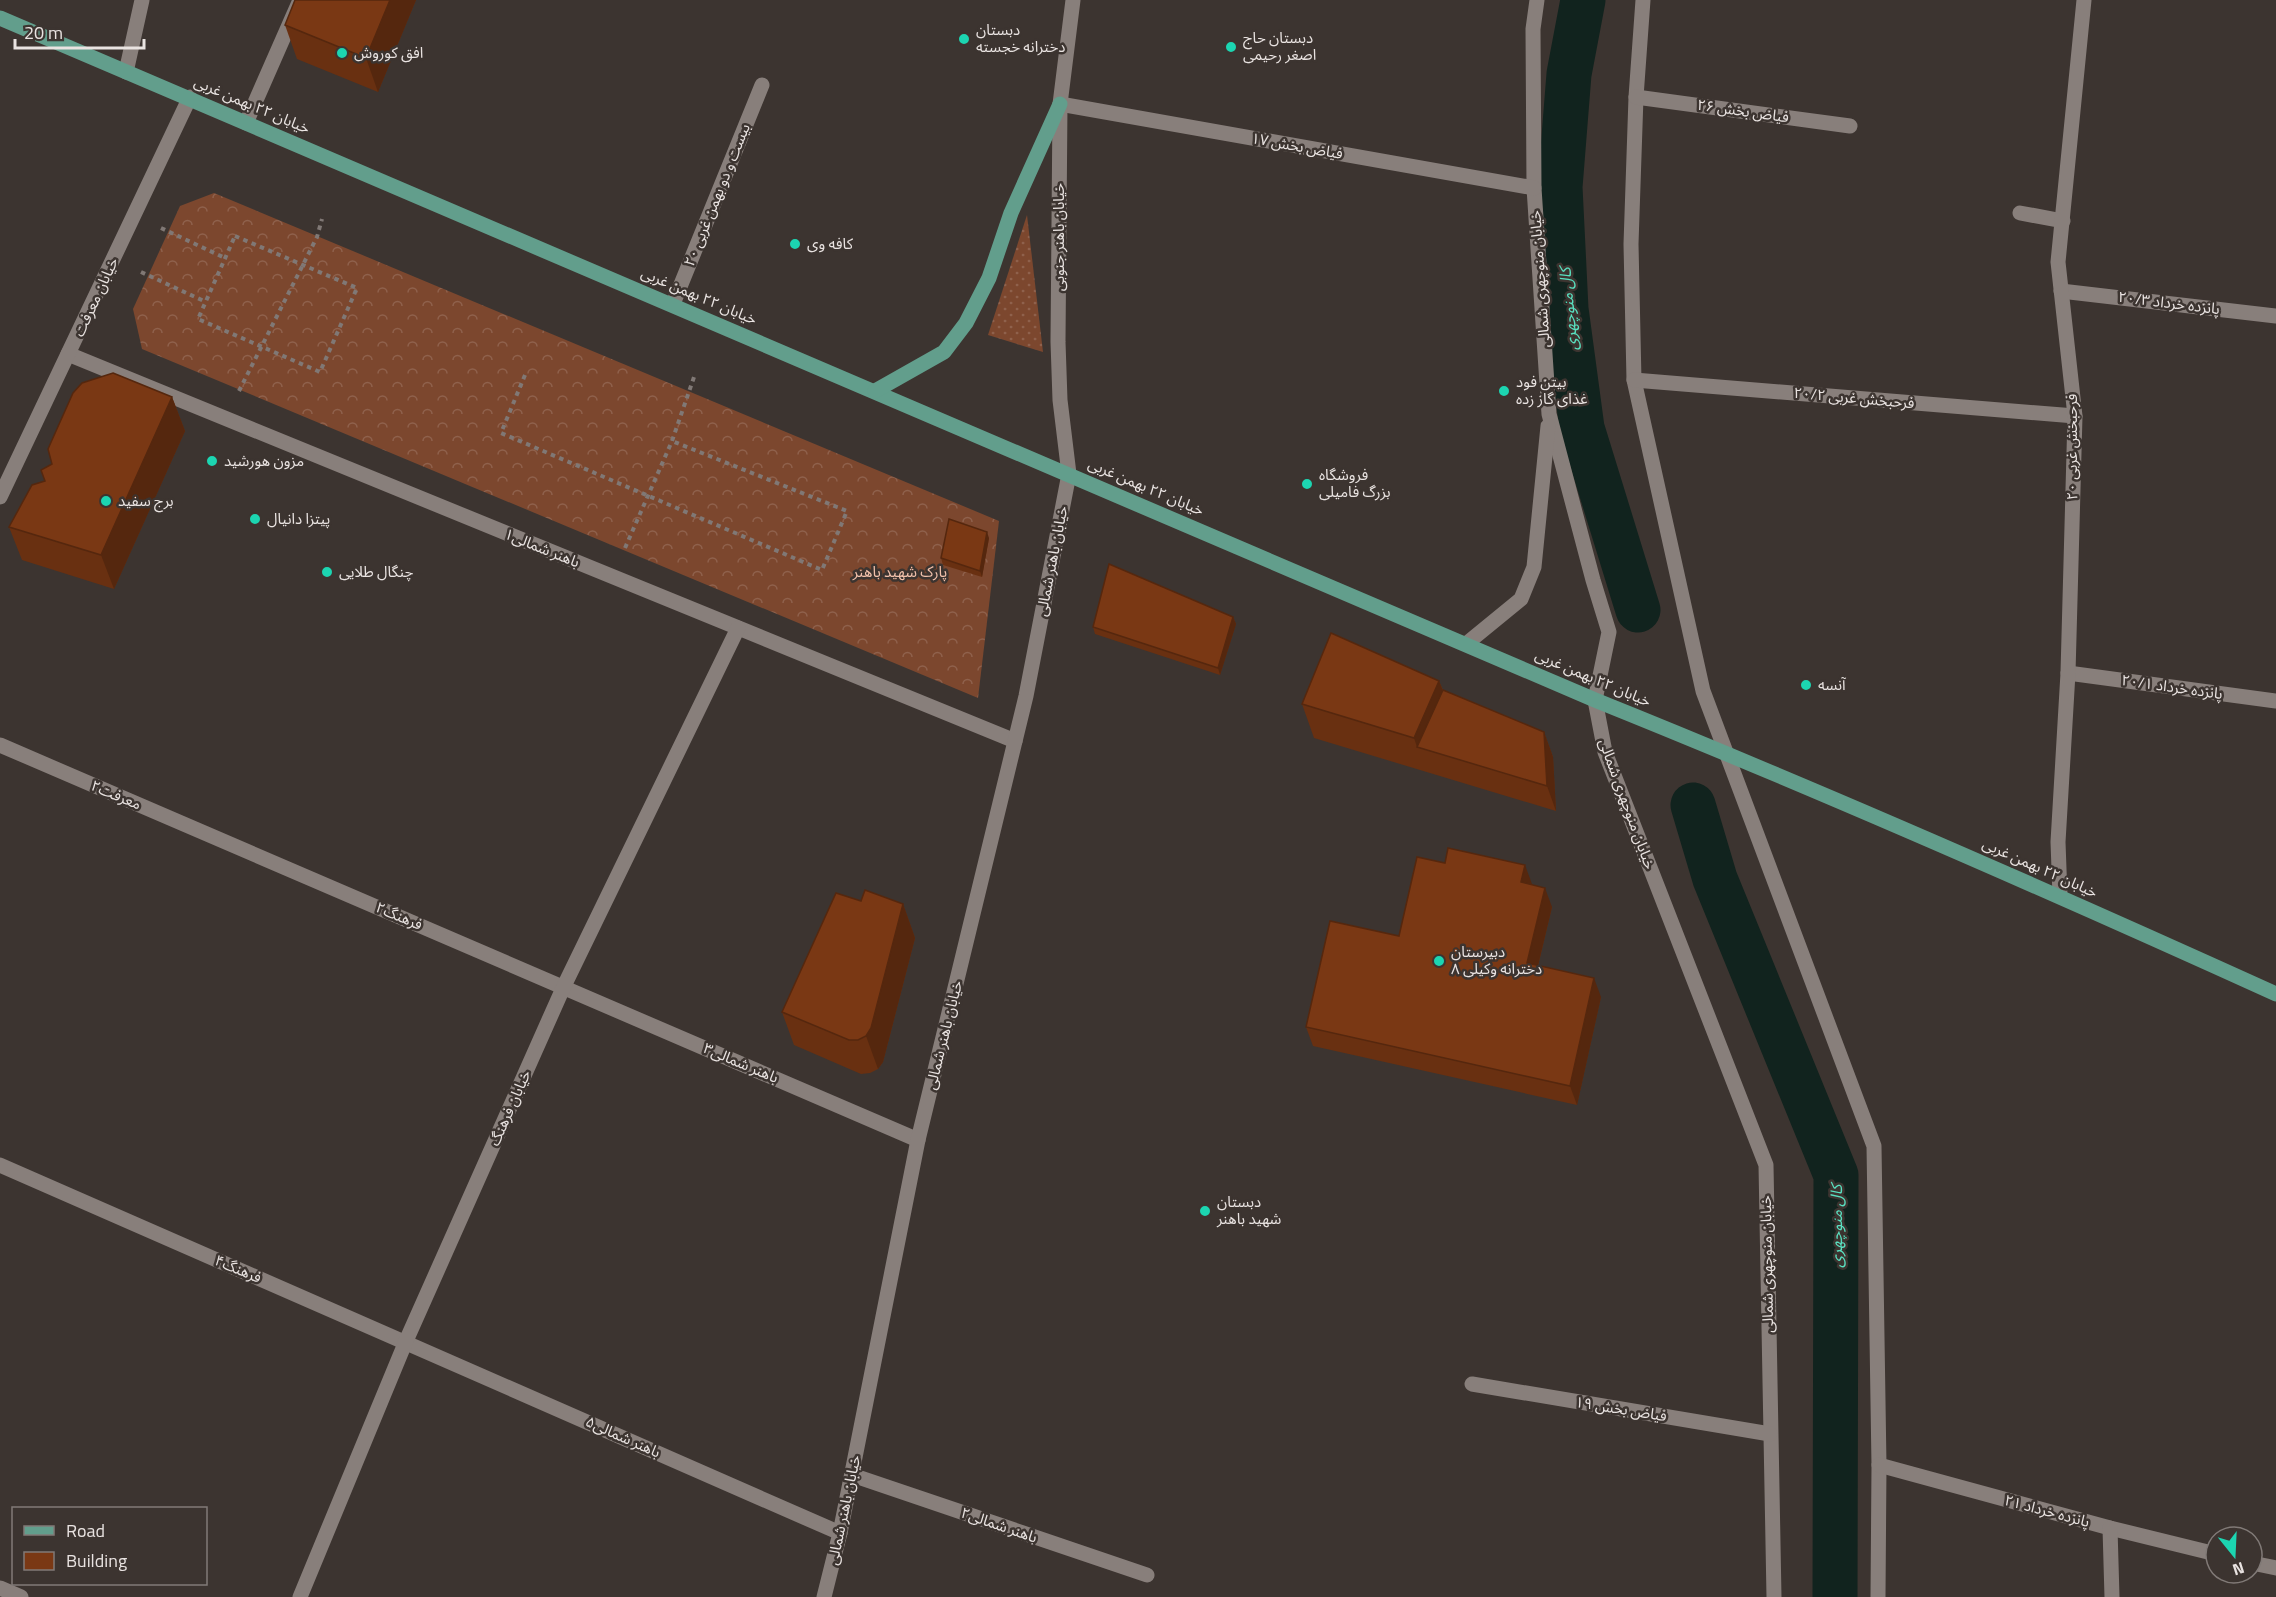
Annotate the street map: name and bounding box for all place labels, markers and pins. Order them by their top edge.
place label: دبستان دخترانه خجسته [976,18,1065,58]
place label: دبستان حاج اصغر رحیمی [1243,26,1316,66]
marker: دبستان دخترانه خجسته [957,32,971,46]
marker: دبستان حاج اصغر رحیمی [1224,40,1238,54]
place label: افق کوروش [354,41,423,64]
marker: افق کوروش [335,46,349,60]
place label: کافه وی [807,232,854,255]
marker: کافه وی [788,237,802,251]
place label: بیتن فود غذای گاز زده [1516,370,1588,410]
marker: بیتن فود غذای گاز زده [1497,384,1511,398]
place label: مزون هورشید [224,449,304,472]
marker: مزون هورشید [205,454,219,468]
place label: فروشگاه بزرگ فامیلی [1319,463,1390,503]
marker: فروشگاه بزرگ فامیلی [1300,477,1314,491]
place label: برج سفید [118,489,174,513]
marker: برج سفید [99,494,113,508]
place label: پیتزا دانیال [267,507,330,530]
marker: پیتزا دانیال [248,512,262,526]
place label: چنگال طلایی [339,560,414,583]
marker: چنگال طلایی [320,565,334,579]
place label: آنسه [1818,673,1846,696]
marker: آنسه [1799,678,1813,692]
place label: دبیرستان دخترانه وکیلی ۸ [1451,940,1542,980]
marker: دبیرستان دخترانه وکیلی ۸ [1432,954,1446,968]
place label: دبستان شهید باهنر [1216,1190,1282,1230]
marker: دبستان شهید باهنر [1198,1204,1212,1218]

